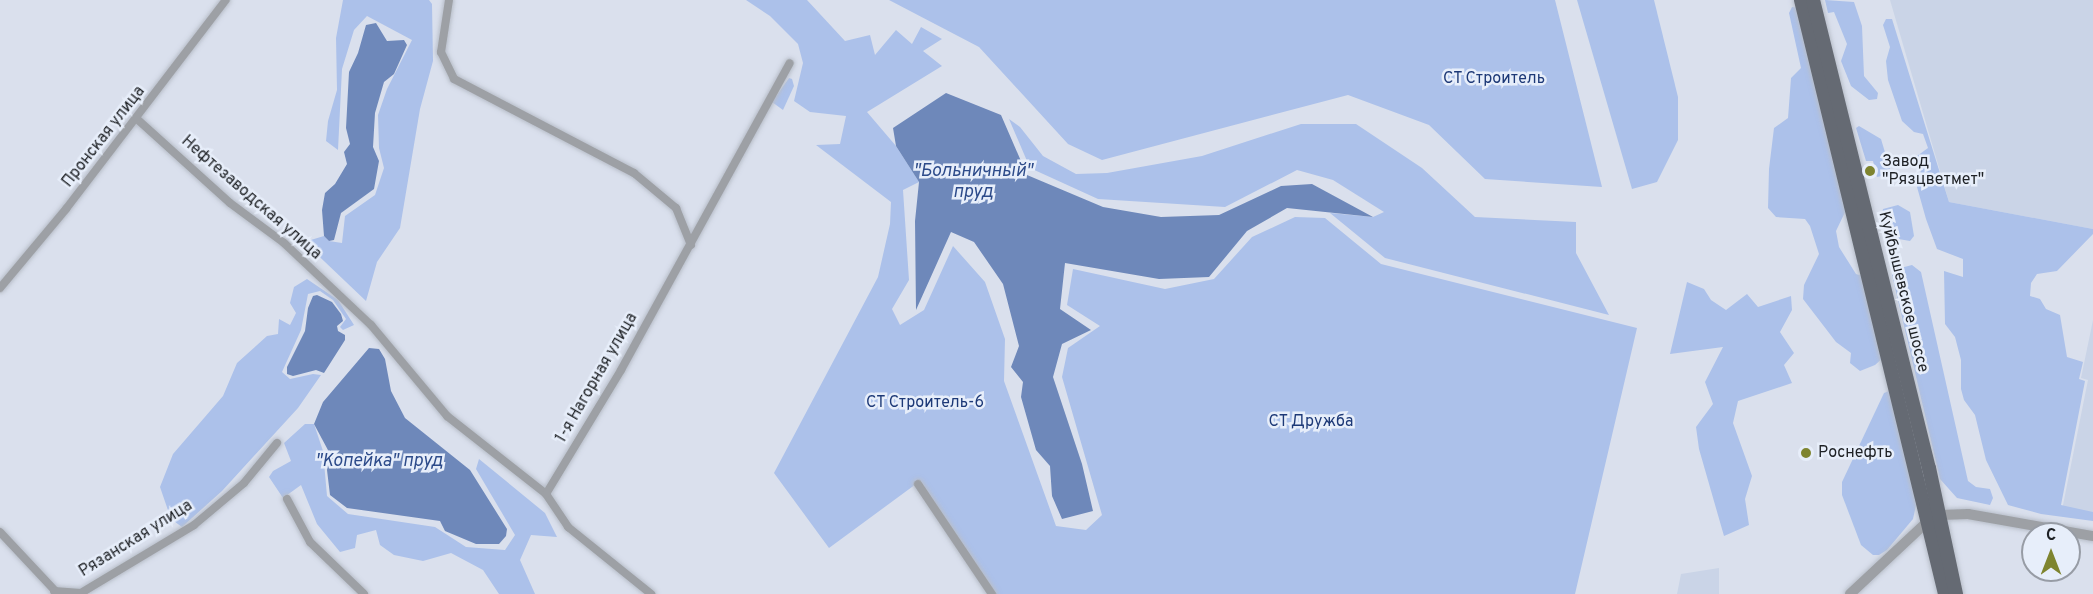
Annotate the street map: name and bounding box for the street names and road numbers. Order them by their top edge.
street label: Пронская улица [59,83,149,191]
street label: Нефтезаводская улица [177,132,325,264]
street label: Куйбышевское шоссе [1874,209,1932,375]
street label: 1-я Нагорная улица [552,310,642,446]
street label: Рязанская улица [76,496,196,582]

